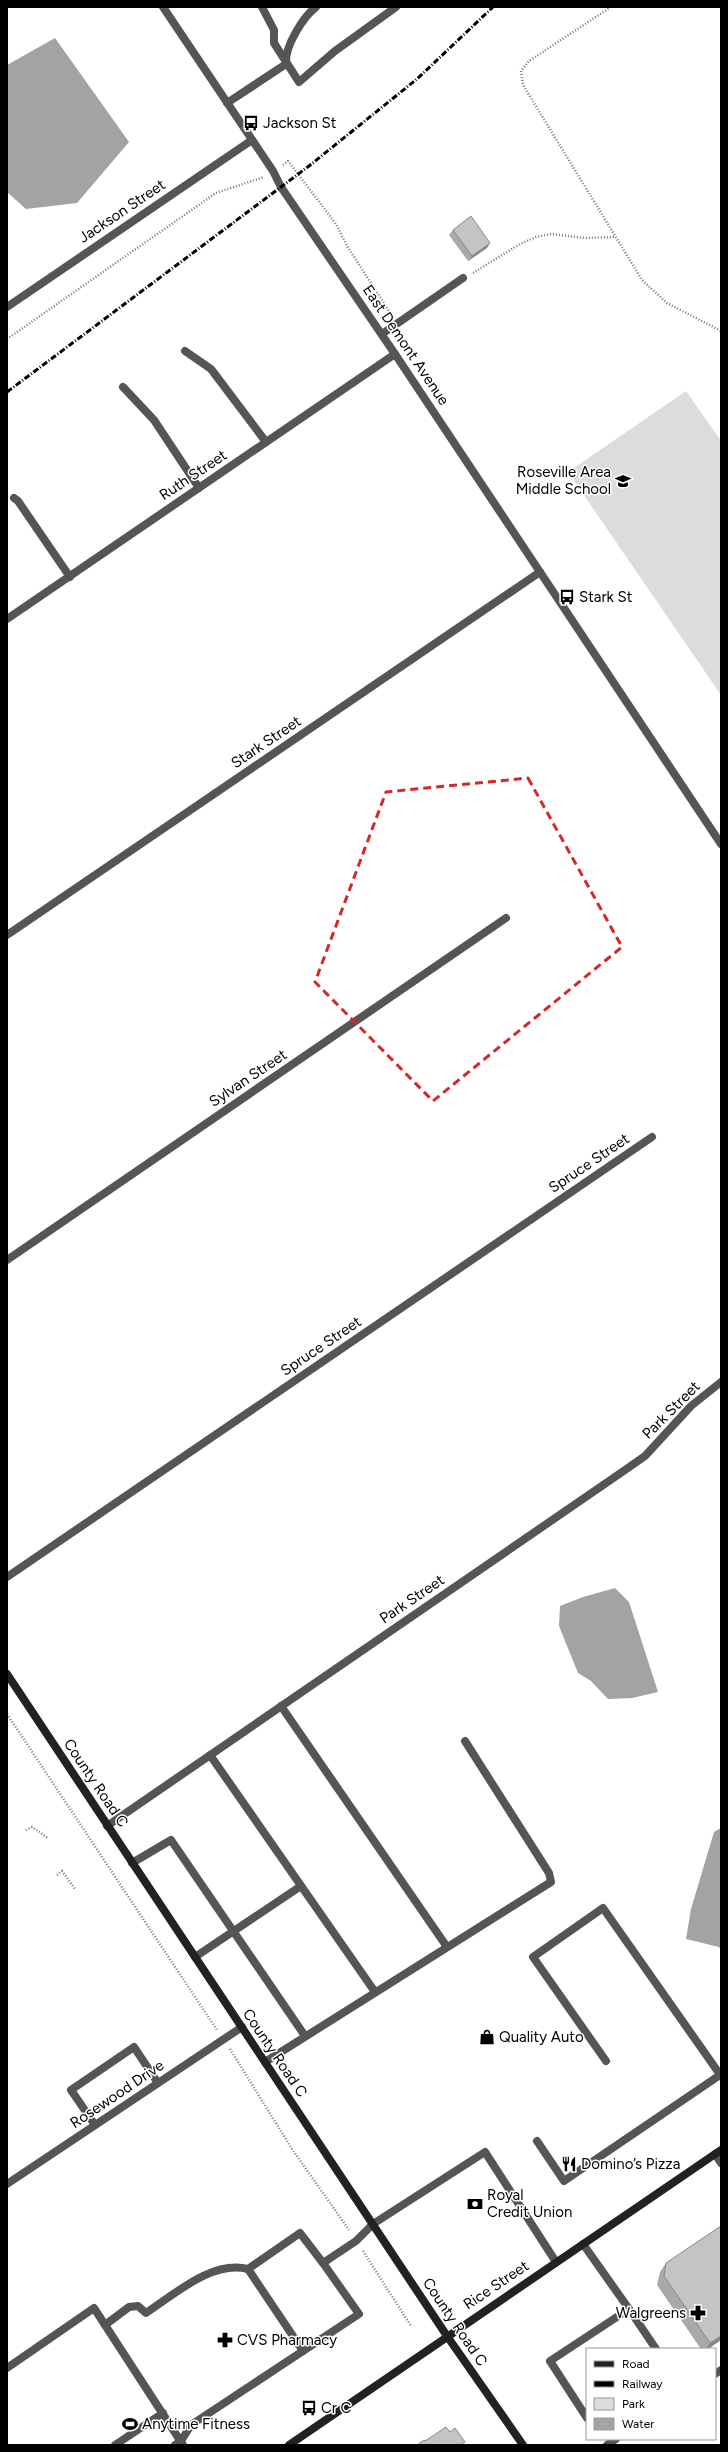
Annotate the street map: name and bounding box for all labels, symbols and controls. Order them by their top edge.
bus stop icon: Jackson St [242,114,260,132]
place label: Jackson St [263,114,337,132]
street label: Jackson Street [75,175,169,247]
street label: East Demont Avenue [359,281,453,409]
street label: Ruth Street [156,446,230,504]
place label: Roseville Area Middle School [516,463,611,498]
school or university icon: Roseville Area Middle School [614,472,632,490]
bus stop icon: Stark St [558,588,576,606]
place label: Stark St [579,588,633,606]
street label: Stark Street [228,712,305,772]
street label: Sylvan Street [206,1045,291,1111]
street label: Spruce Street [545,1129,633,1197]
street label: Spruce Street [277,1312,365,1380]
street label: Park Street [638,1377,704,1443]
street label: Park Street [376,1571,448,1627]
street label: County Road C [60,1735,132,1831]
street label: County Road C [239,2005,311,2101]
shop icon: Quality Auto [478,2028,496,2046]
place label: Quality Auto [499,2028,584,2046]
street label: Rosewood Drive [67,2056,167,2132]
restaurant icon: Domino’s Pizza [560,2155,578,2173]
place label: Domino’s Pizza [581,2155,680,2173]
place label: Royal Credit Union [487,2186,572,2221]
bank icon: Royal Credit Union [466,2195,484,2213]
street label: Rice Street [460,2256,532,2313]
street label: County Road C [419,2274,491,2370]
place label: Walgreens [616,2304,686,2322]
pharmacy icon: Walgreens [689,2304,707,2322]
pharmacy icon: CVS Pharmacy [216,2331,234,2349]
place label: CVS Pharmacy [237,2331,337,2349]
legend [586,2348,716,2440]
text: Road [622,2357,650,2371]
text: Railway [622,2377,663,2391]
text: Park [622,2397,645,2411]
bus stop icon: Cr C [300,2399,318,2417]
place label: Cr C [321,2399,352,2417]
sports icon: Anytime Fitness [121,2415,139,2433]
place label: Anytime Fitness [142,2415,250,2433]
text: Water [622,2417,654,2431]

